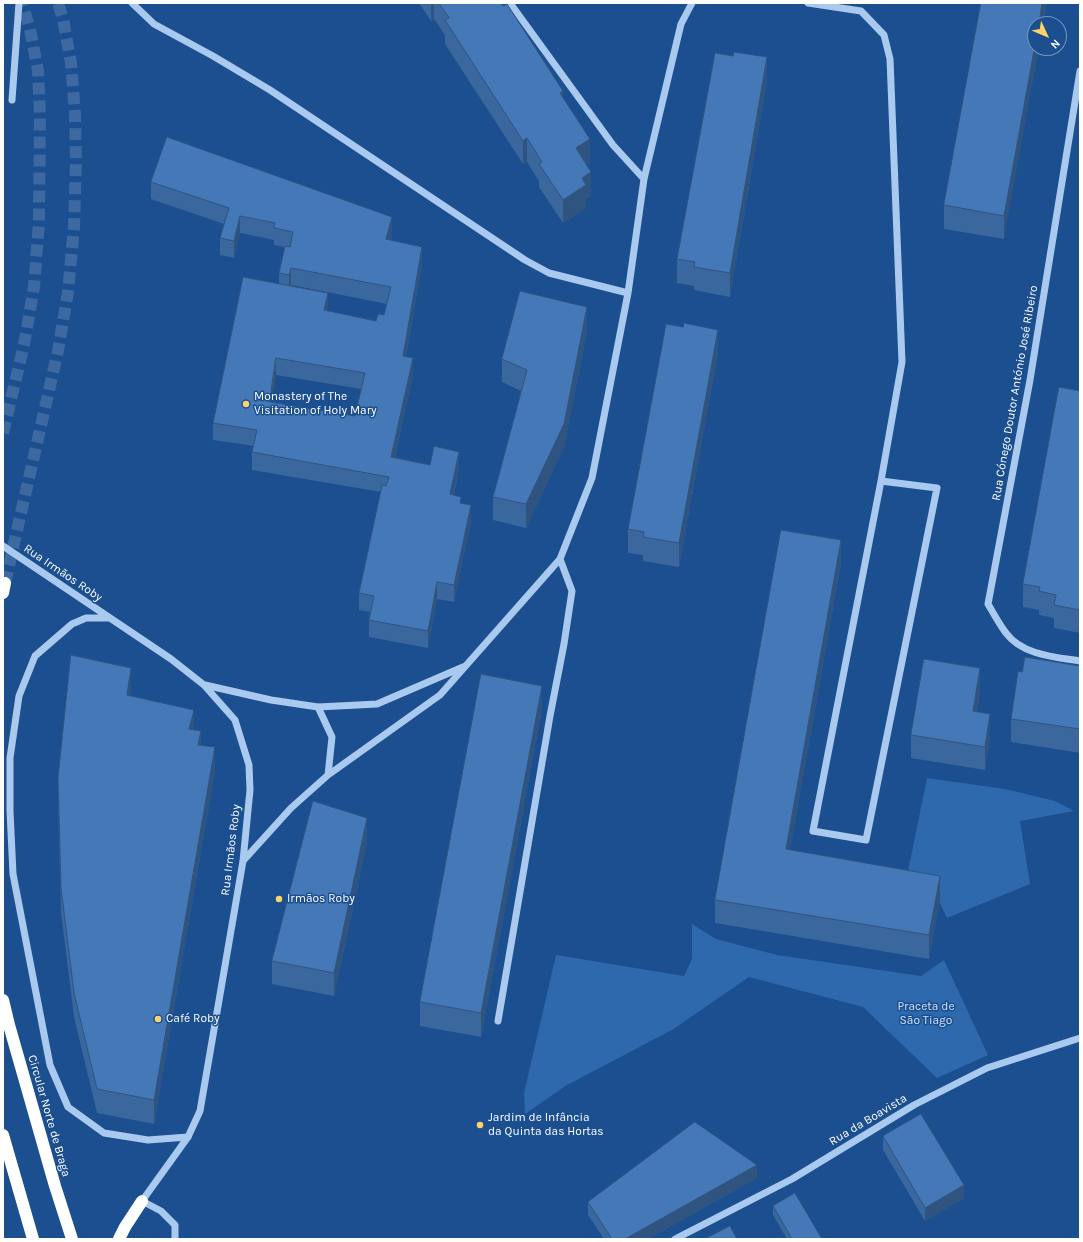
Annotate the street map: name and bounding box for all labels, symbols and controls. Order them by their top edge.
north arrow [1027,16,1067,56]
text: N [1048,37,1063,51]
street label: Rua Cónego Doutor António José Ribeiro [989,284,1041,502]
place label: Monastery of The Visitation of Holy Mary [254,390,377,418]
marker: Monastery of The Visitation of Holy Mary [241,399,251,409]
street label: Rua Irmãos Roby [21,541,105,605]
street label: Rua Irmãos Roby [218,804,244,896]
place label: Irmãos Roby [287,892,355,906]
marker: Irmãos Roby [274,894,284,904]
park label: Praceta de São Tiago [897,1000,955,1028]
place label: Café Roby [166,1012,220,1026]
marker: Café Roby [153,1014,163,1024]
street label: Circular Norte de Braga [25,1053,73,1179]
street label: Rua da Boavista [826,1091,910,1149]
place label: Jardim de Infância da Quinta das Hortas [488,1111,604,1139]
marker: Jardim de Infância da Quinta das Hortas [475,1120,485,1130]

